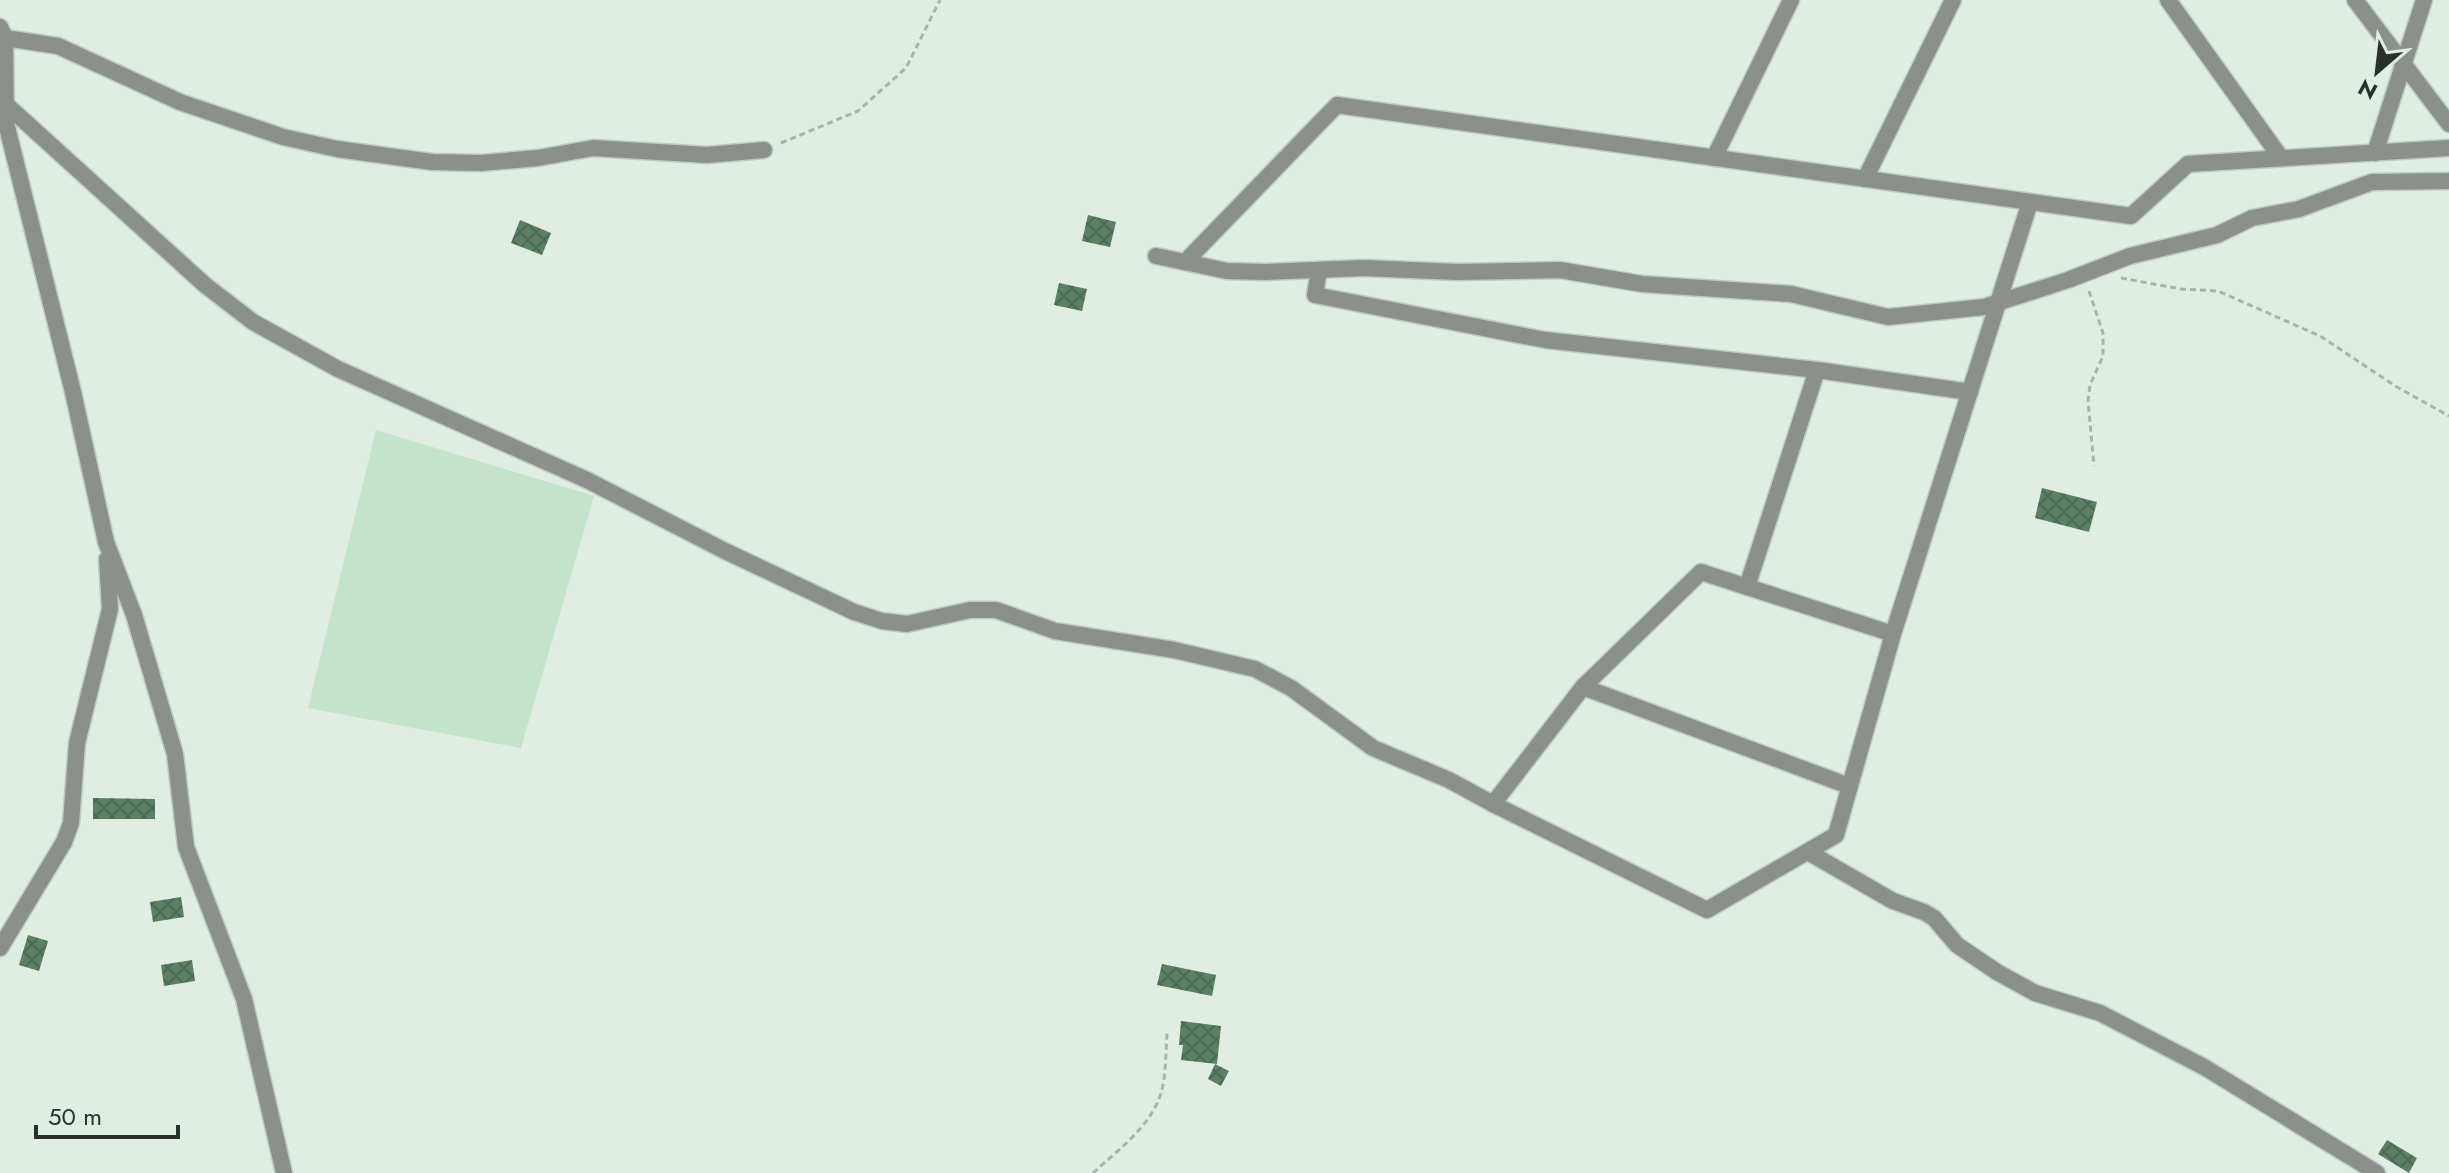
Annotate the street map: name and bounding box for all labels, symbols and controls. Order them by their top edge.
north arrow [2337,32,2417,112]
text: N [2352,71,2383,108]
scale bar [36,1089,178,1139]
text: 50 m [48,1099,102,1134]

